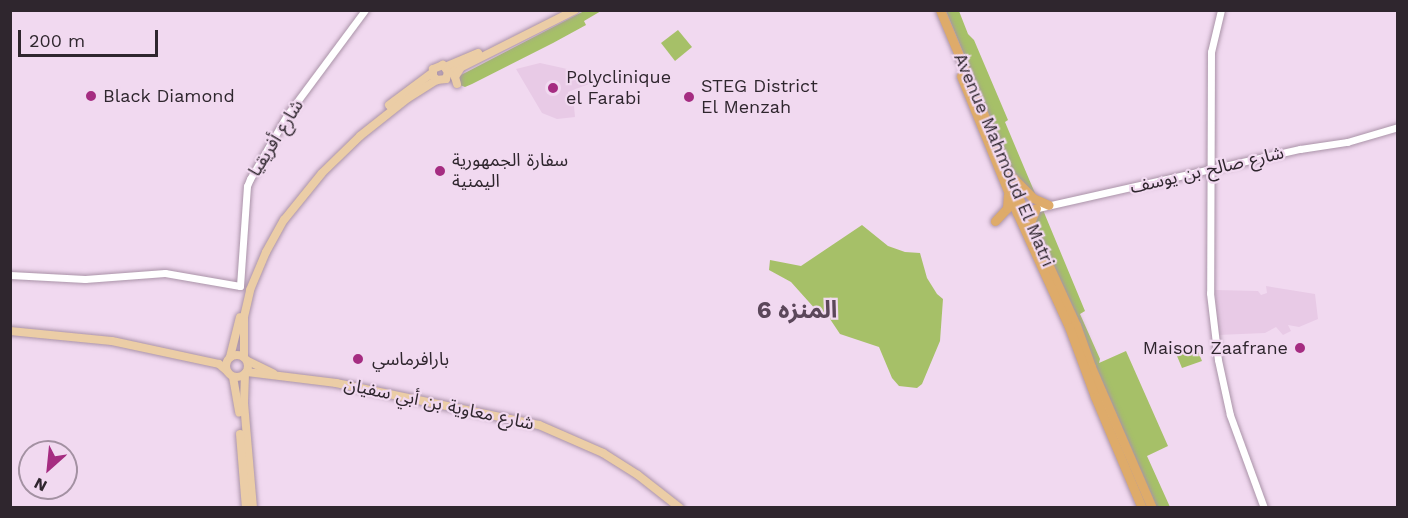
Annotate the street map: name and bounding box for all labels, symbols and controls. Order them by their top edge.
scale bar [21,18,160,56]
text: 200 m [29,30,85,51]
street label: Avenue Mahmoud El Matri [949,50,1059,270]
place label: Polyclinique el Farabi [566,67,671,110]
place label: STEG District El Menzah [701,76,818,118]
marker: Polyclinique el Farabi [544,79,562,97]
place label: Black Diamond [103,85,235,107]
marker: Black Diamond [84,89,98,103]
marker: STEG District El Menzah [682,90,696,104]
street label: شارع أفريقيا [244,96,308,180]
street label: شارع صالح بن يوسف [1128,142,1286,198]
place label: سفارة الجمهورية اليمنية [452,150,568,192]
marker: سفارة الجمهورية اليمنية [433,164,447,178]
district label: المنزه 6 [757,297,837,325]
place label: Maison Zaafrane [1143,337,1288,359]
marker: Maison Zaafrane [1293,341,1307,355]
place label: بارافرماسي [372,348,449,370]
marker: بارافرماسي [349,350,367,368]
street label: شارع معاوية بن أبي سفيان [342,373,536,435]
north arrow [18,440,78,500]
text: N [31,474,50,496]

